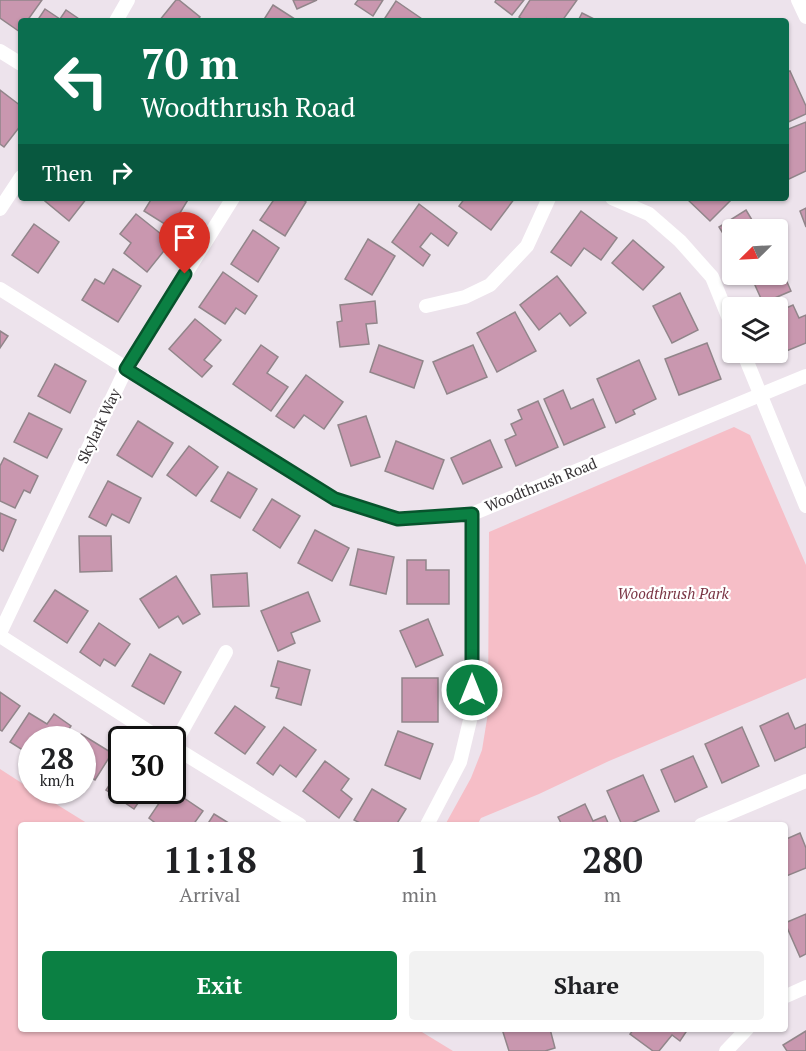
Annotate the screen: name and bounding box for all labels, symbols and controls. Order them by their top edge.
text: 70 m [141,35,239,91]
icon: left [42,42,120,120]
text: Woodthrush Road [141,89,355,125]
icon: right [105,156,138,189]
text: Then [42,158,93,187]
pin [159,212,210,274]
north arrow [722,219,788,285]
map controls [722,219,788,363]
icon: arrive [168,221,201,254]
button: layers [722,297,788,363]
street label: Skylark Way [72,384,124,466]
street label: Woodthrush Road [482,452,600,516]
park label: Woodthrush Park [617,583,729,603]
position arrow [440,658,504,722]
speed limit sign: 30 [108,726,186,804]
text: 28 [40,738,74,778]
text: km/h [40,770,74,790]
text: 11:18 [163,836,257,883]
text: 1 [409,836,430,883]
text: 280 [582,836,643,883]
text: Arrival [179,881,241,908]
text: min [402,881,437,908]
text: m [604,881,621,908]
button: Exit [42,951,397,1020]
button: Share [409,951,764,1020]

